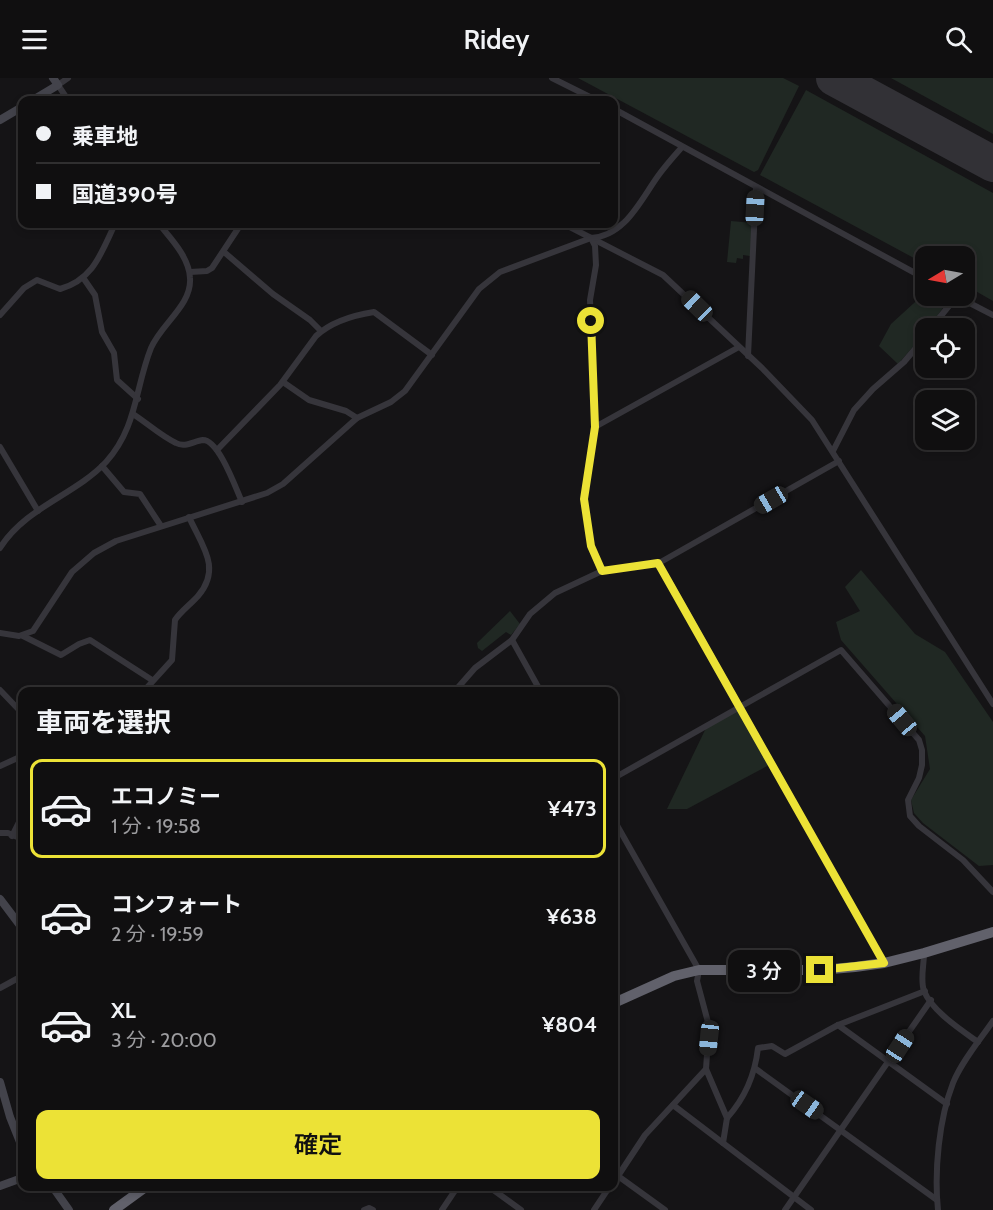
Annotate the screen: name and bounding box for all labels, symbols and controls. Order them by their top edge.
icon: menu [18,23,51,56]
text: Ridey [464,23,529,56]
icon: search [942,23,975,56]
text: 乗車地 [72,123,138,150]
text: 国道390号 [72,181,178,208]
car [745,190,765,226]
north arrow [915,246,975,306]
map controls [915,246,975,450]
car [678,287,716,325]
route start [577,307,604,334]
button: locate [915,318,975,378]
button: layers [915,390,975,450]
car [751,483,791,517]
car [884,700,920,740]
text: 車両を選択 [36,706,171,739]
icon: car [39,782,93,836]
text: エコノミー [111,783,221,810]
text: ¥473 [548,795,597,822]
text: 1 分 · 19:58 [111,814,201,838]
icon: car [39,890,93,944]
text: コンフォート [111,891,242,918]
text: ¥638 [546,903,597,930]
text: 2 分 · 19:59 [111,922,204,946]
callout: 3 分 [727,949,799,991]
route end [806,956,833,983]
text: 3 分 [746,959,782,983]
text: XL [111,997,136,1024]
icon: car [39,998,93,1052]
text: ¥804 [542,1011,597,1038]
car [698,1019,720,1057]
car [883,1026,917,1066]
text: 3 分 · 20:00 [111,1028,217,1052]
car [787,1087,827,1123]
button: 確定 [36,1110,600,1179]

